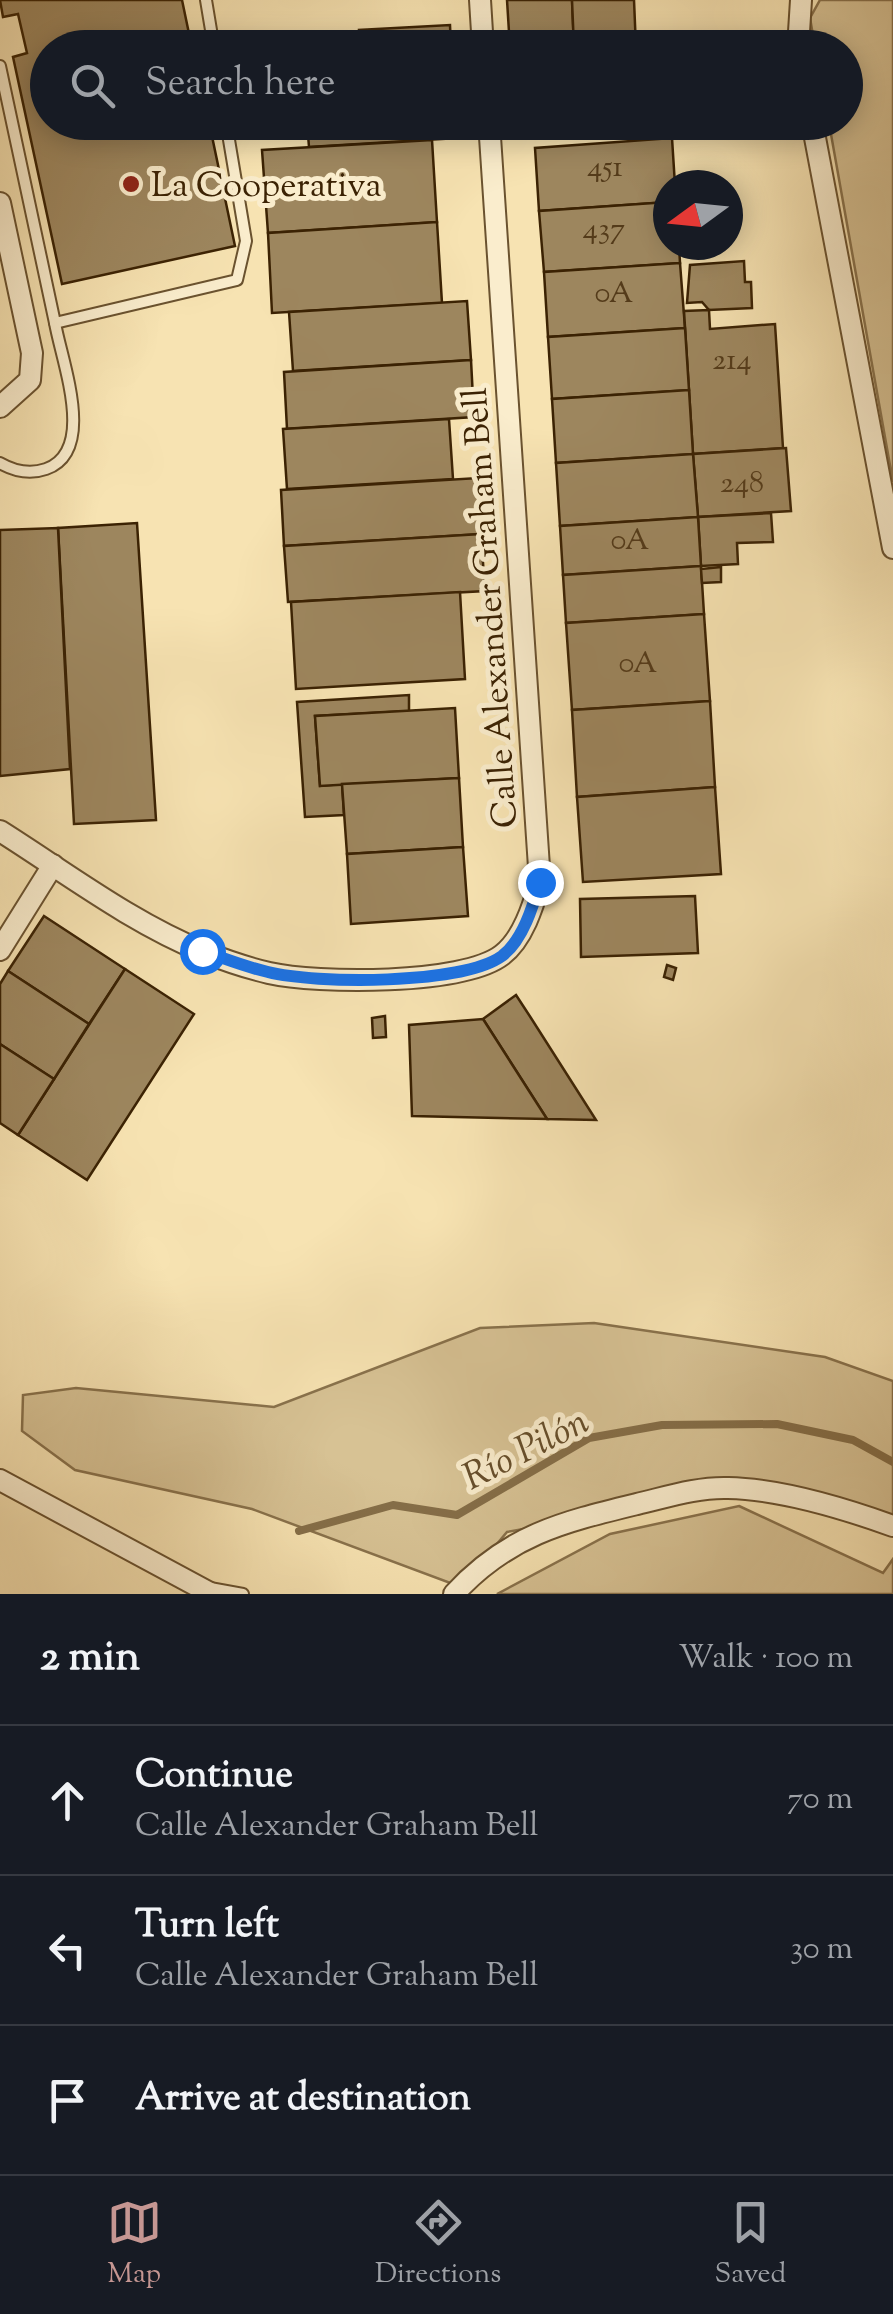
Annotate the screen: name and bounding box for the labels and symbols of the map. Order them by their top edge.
house number: 451 [587,147,623,190]
place label: La Cooperativa [151,162,382,213]
north arrow [653,170,743,260]
marker: La Cooperativa [120,173,142,195]
house number: 437 [583,209,625,252]
house number: 0A [595,273,633,316]
house number: 214 [712,340,752,383]
street label: Calle Alexander Graham Bell [452,386,533,830]
house number: 248 [720,463,764,506]
house number: 0A [611,520,649,563]
house number: 0A [619,643,657,686]
route end [518,860,564,906]
route start [180,929,226,975]
water label: Río Pilón [454,1397,599,1506]

